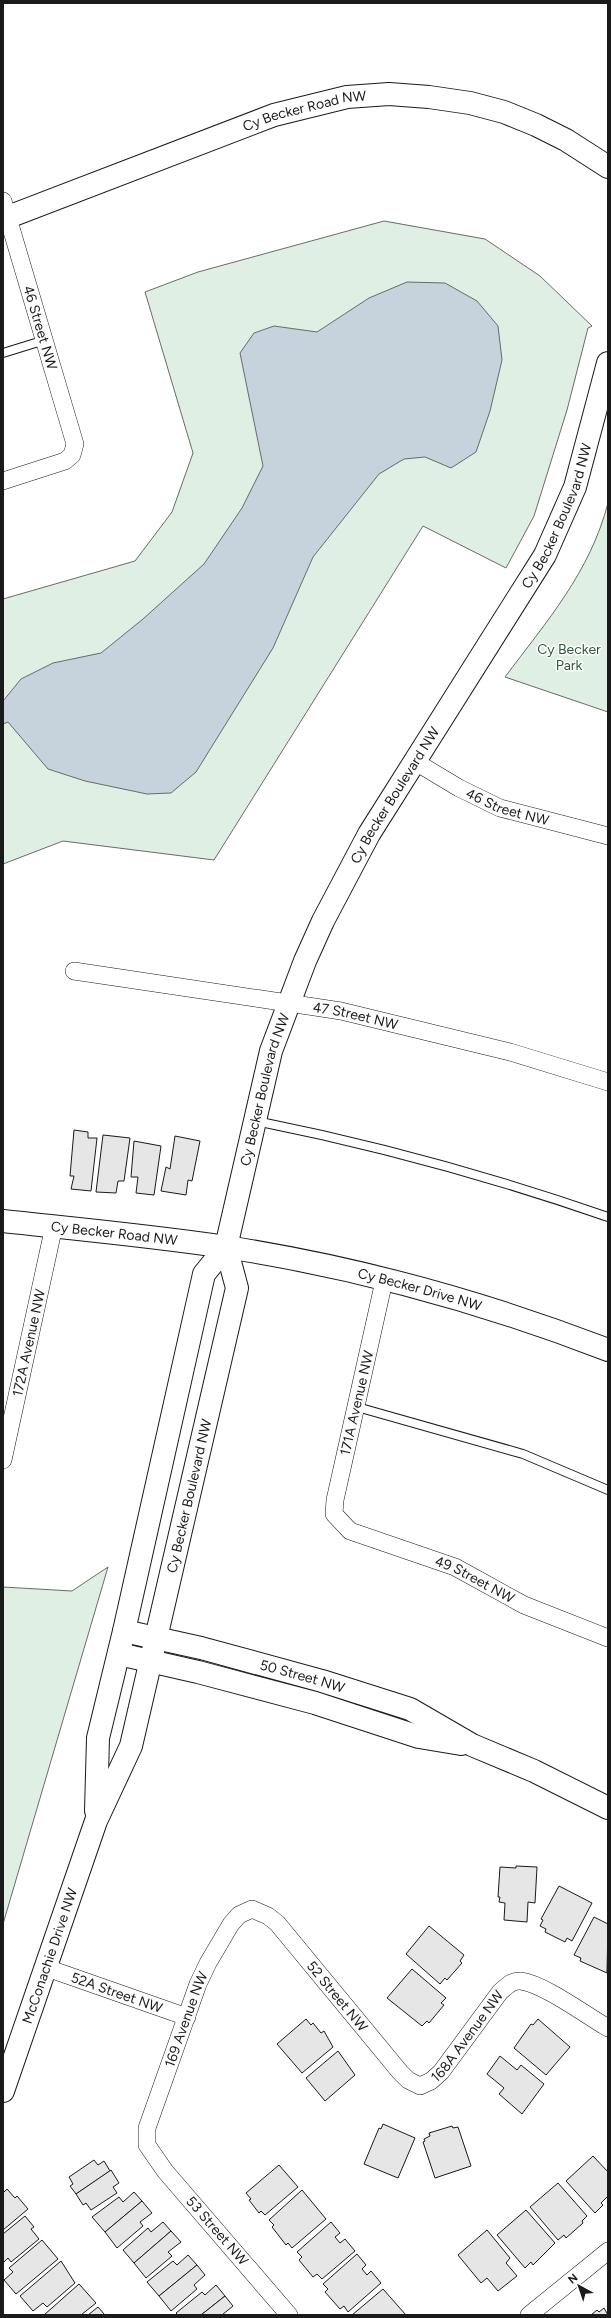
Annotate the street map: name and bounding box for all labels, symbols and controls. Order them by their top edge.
street label: Cy Becker Road NW [240,87,367,135]
street label: 46 Street NW [20,283,61,372]
street label: Cy Becker Boulevard NW [518,441,595,592]
park label: Cy Becker Park [537,641,601,674]
street label: Cy Becker Boulevard NW [346,723,443,866]
street label: 46 Street NW [463,784,552,829]
street label: 47 Street NW [312,998,400,1033]
street label: Cy Becker Boulevard NW [236,1010,293,1168]
street label: Cy Becker Road NW [50,1218,179,1249]
street label: Cy Becker Drive NW [356,1264,484,1314]
street label: 172A Avenue NW [9,1287,49,1398]
street label: 171A Avenue NW [337,1348,377,1457]
street label: Cy Becker Boulevard NW [163,1417,215,1574]
street label: 49 Street NW [433,1552,518,1607]
street label: 50 Street NW [258,1656,347,1696]
street label: McConachie Drive NW [18,1885,81,2026]
street label: 52 Street NW [303,1957,372,2035]
street label: 169 Avenue NW [161,1968,211,2069]
street label: 52A Street NW [69,1969,165,2016]
street label: 168A Avenue NW [427,1986,507,2086]
street label: 53 Street NW [182,2193,252,2269]
north arrow [559,2266,599,2306]
text: N [565,2271,580,2286]

